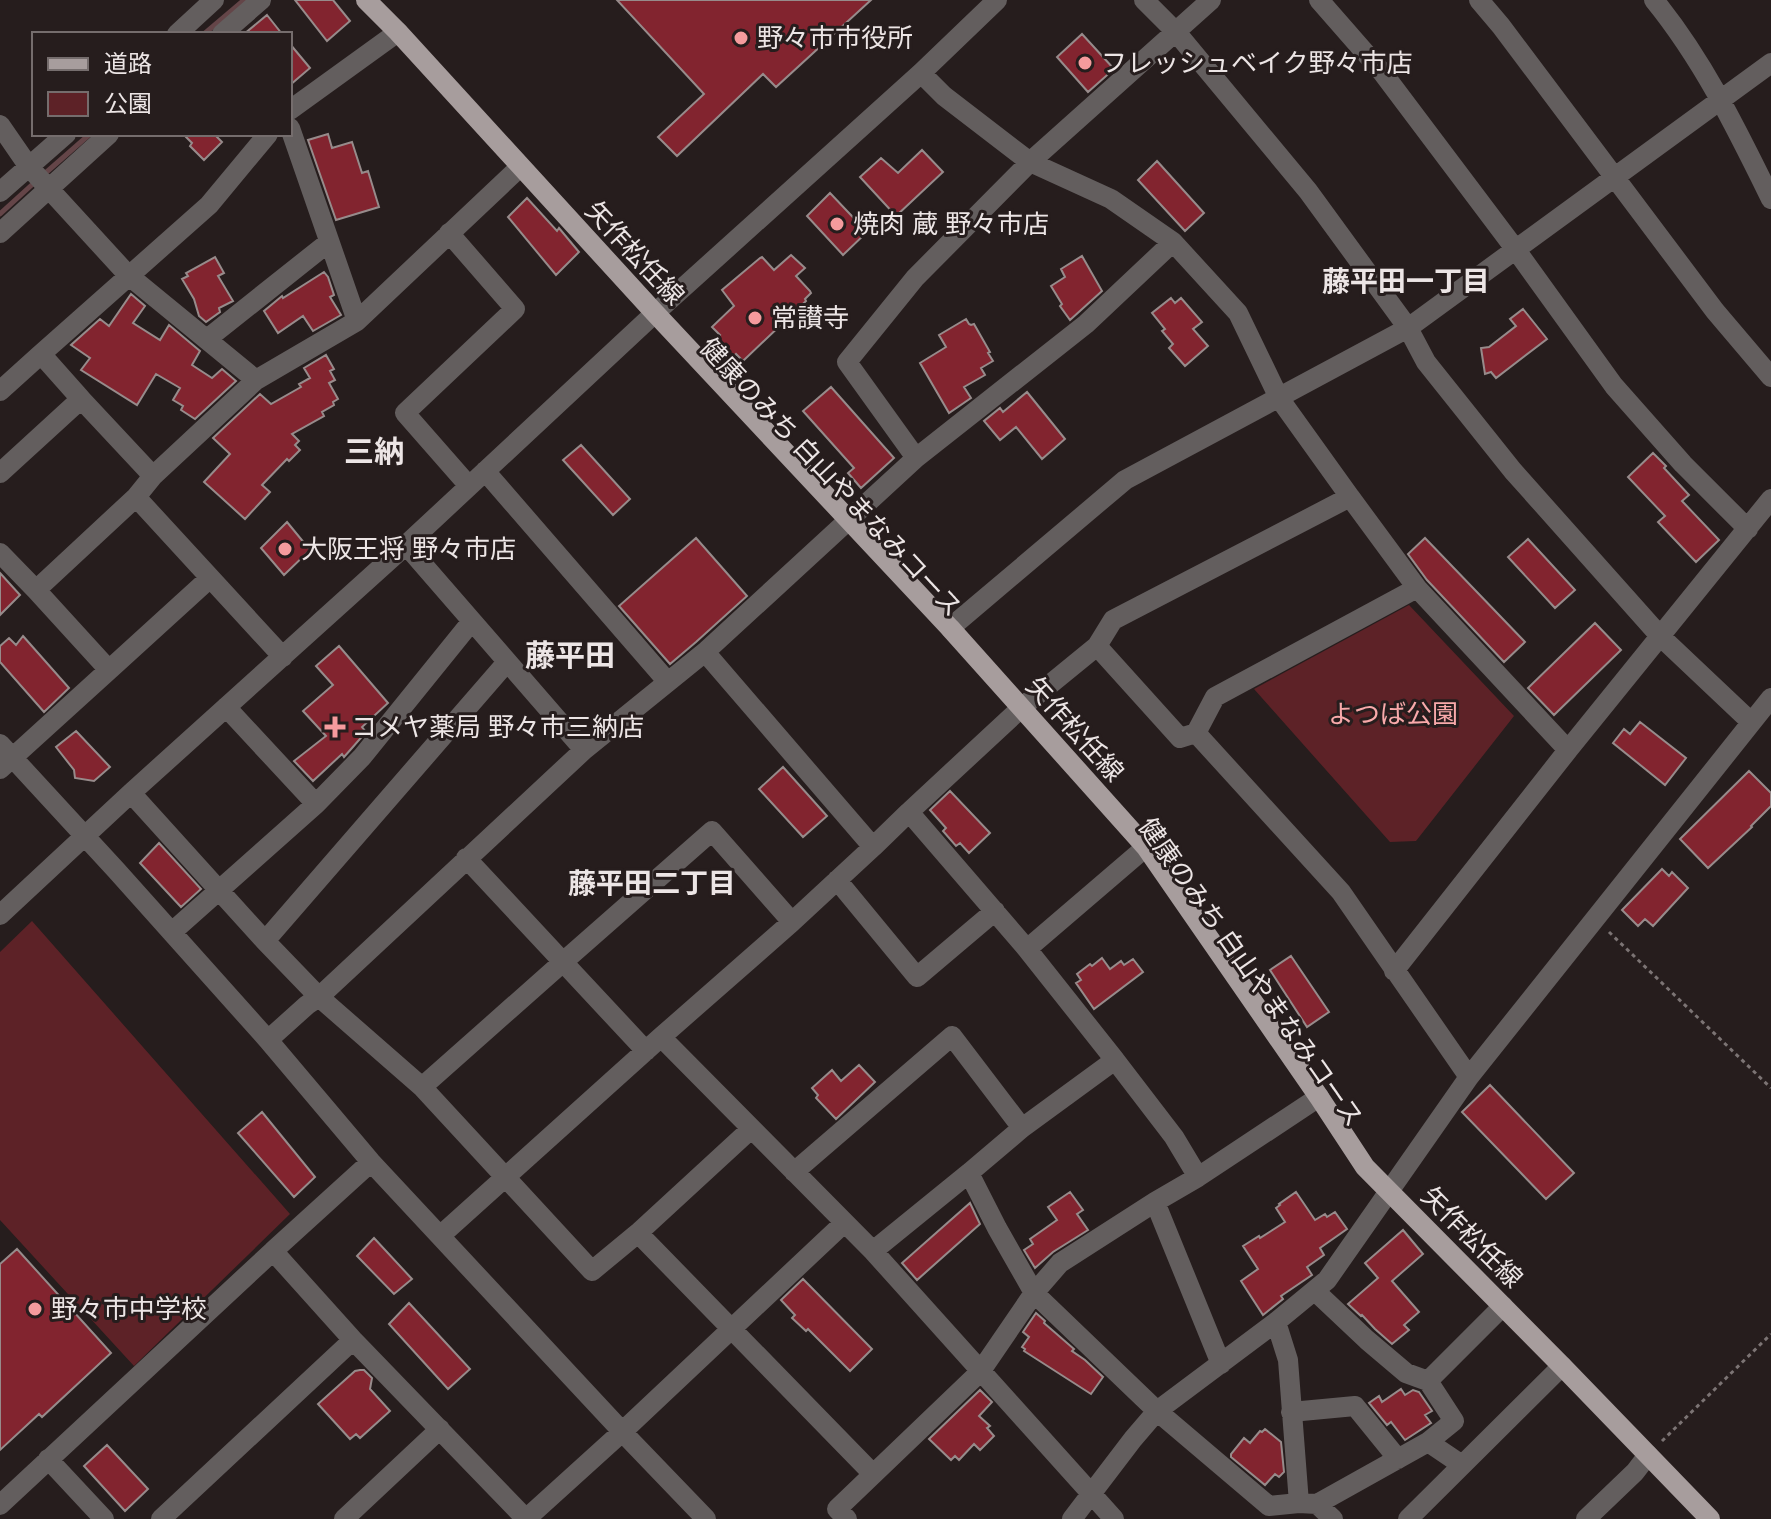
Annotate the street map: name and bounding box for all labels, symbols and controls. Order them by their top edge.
place label: 野々市市役所 [757,21,913,54]
marker: 野々市市役所 [732,29,750,47]
legend [32,32,292,136]
place label: フレッシュベイク野々市店 [1101,46,1412,79]
text: 道路 [104,48,152,79]
marker: フレッシュベイク野々市店 [1076,54,1094,72]
text: 公園 [104,88,152,119]
street label: 矢作松任線 [579,194,692,311]
place label: 焼肉 蔵 野々市店 [853,207,1049,240]
marker: 焼肉 蔵 野々市店 [828,215,846,233]
district label: 藤平田一丁目 [1322,262,1490,299]
place label: 常讃寺 [771,301,849,334]
marker: 常讃寺 [746,309,764,327]
street label: 健康のみち 白山やまなみコース [693,330,969,623]
district label: 三納 [344,431,404,470]
place label: 大阪王将 野々市店 [301,532,516,565]
marker: 大阪王将 野々市店 [276,540,294,558]
district label: 藤平田 [525,635,615,674]
street label: 矢作松任線 [1020,669,1131,788]
park label: よつば公園 [1328,697,1458,730]
place label: コメヤ薬局 野々市三納店 [351,710,644,743]
marker: コメヤ薬局 野々市三納店 [326,718,344,736]
street label: 健康のみち 白山やまなみコース [1132,811,1371,1133]
district label: 藤平田二丁目 [568,864,736,901]
street label: 矢作松任線 [1415,1179,1530,1294]
place label: 野々市中学校 [51,1292,207,1325]
marker: 野々市中学校 [26,1300,44,1318]

